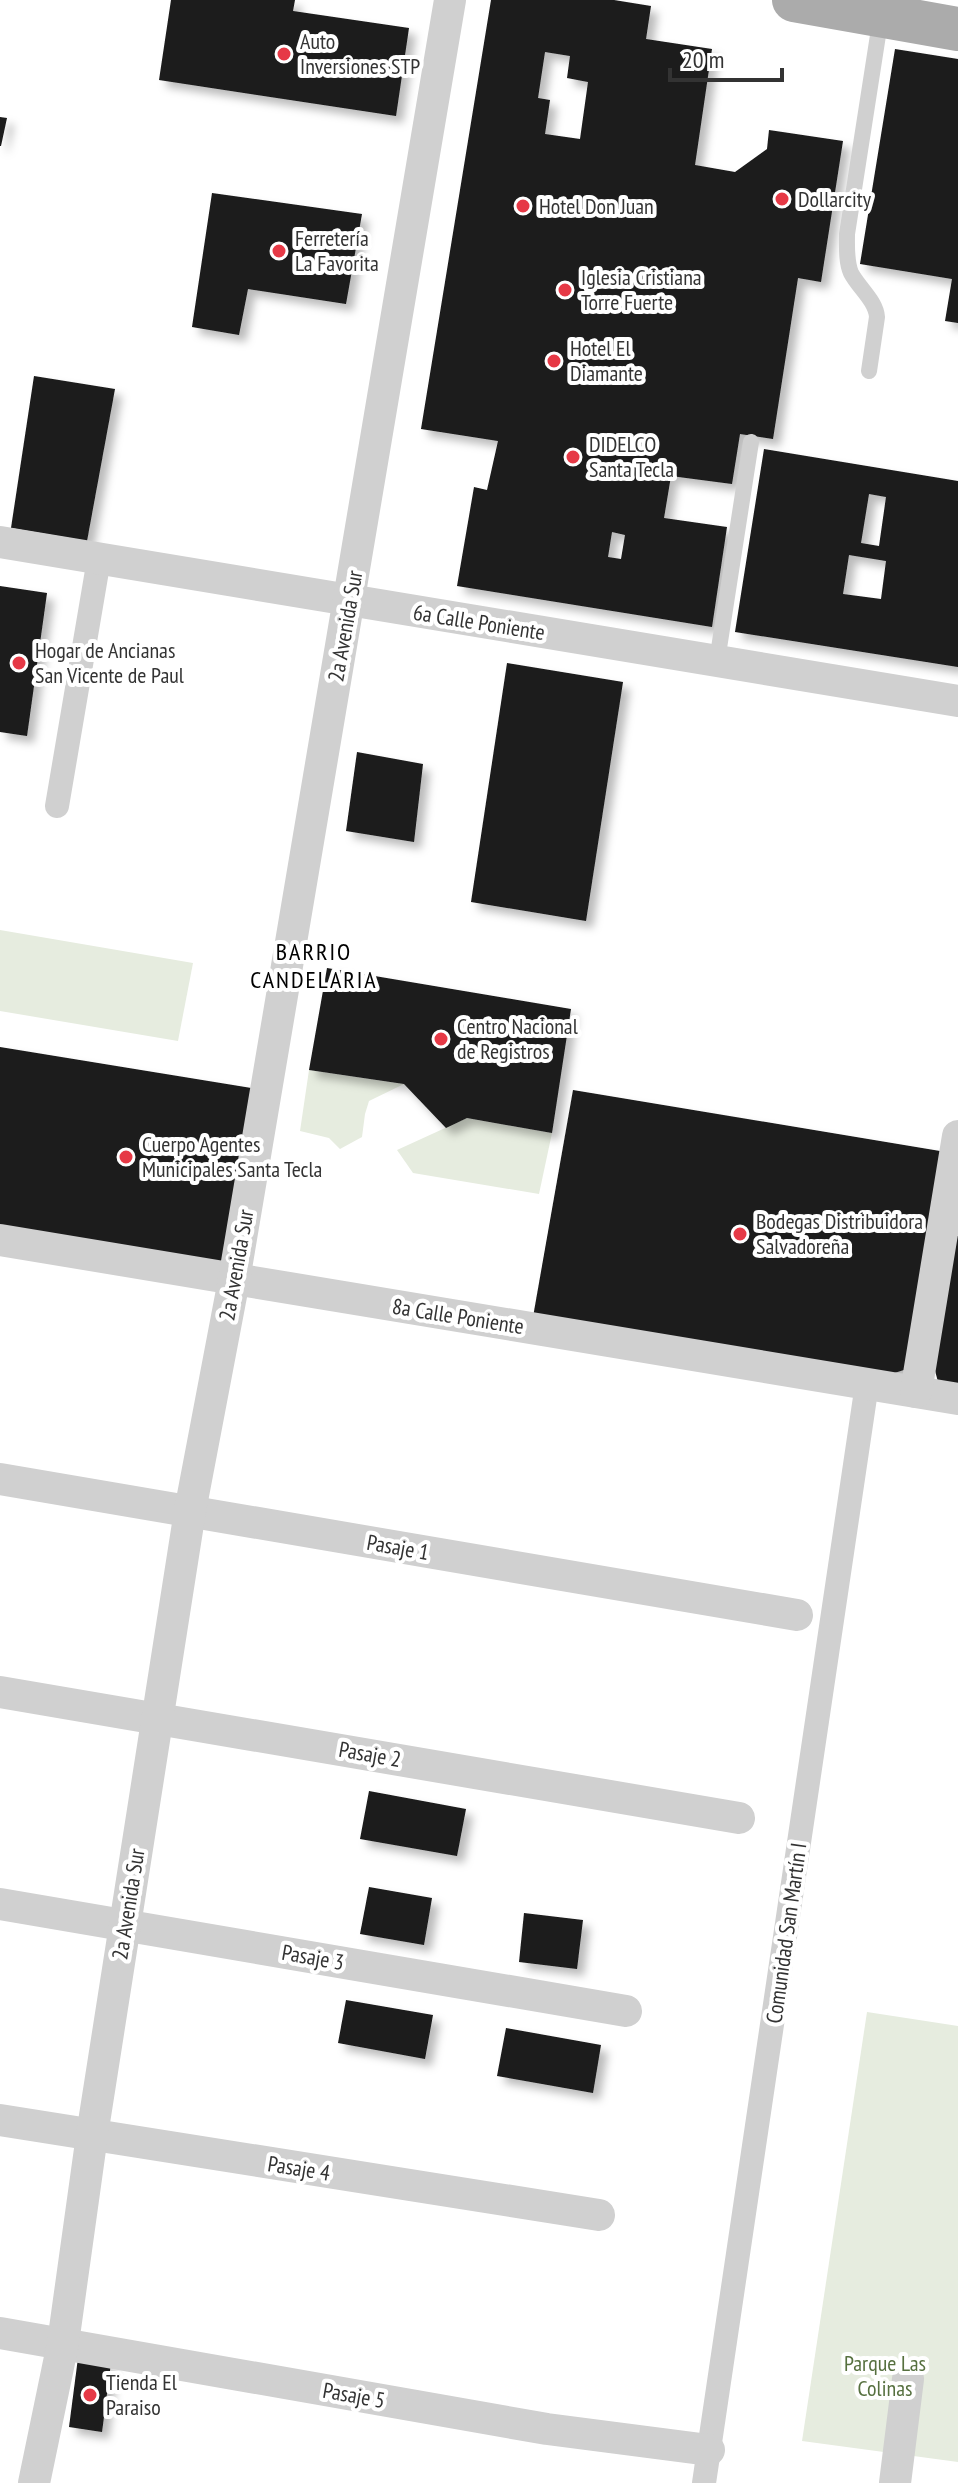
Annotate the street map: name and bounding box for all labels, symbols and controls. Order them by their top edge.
place label: Auto Inversiones STP [300,27,420,80]
scale bar [670,32,782,82]
text: 20 m [682,44,724,75]
marker: Auto Inversiones STP [275,45,293,63]
place label: Dollarcity [798,185,872,213]
marker: Dollarcity [773,190,791,208]
place label: Hotel Don Juan [539,192,654,220]
marker: Hotel Don Juan [514,197,532,215]
place label: Ferretería La Favorita [295,224,379,277]
marker: Ferretería La Favorita [270,242,288,260]
place label: Iglesia Cristiana Torre Fuerte [581,263,702,316]
marker: Iglesia Cristiana Torre Fuerte [556,281,574,299]
place label: Hotel El Diamante [570,334,643,387]
marker: Hotel El Diamante [545,352,563,370]
place label: DIDELCO Santa Tecla [589,430,674,483]
marker: DIDELCO Santa Tecla [564,448,582,466]
street label: 2a Avenida Sur [321,568,369,684]
street label: 6a Calle Poniente [411,598,547,646]
place label: Hogar de Ancianas San Vicente de Paul [35,636,185,689]
marker: Hogar de Ancianas San Vicente de Paul [10,654,28,672]
district label: BARRIO CANDELARIA [250,936,378,995]
place label: Centro Nacional de Registros [457,1012,579,1065]
marker: Centro Nacional de Registros [432,1030,450,1048]
place label: Cuerpo Agentes Municipales Santa Tecla [142,1130,322,1183]
marker: Cuerpo Agentes Municipales Santa Tecla [117,1148,135,1166]
street label: 2a Avenida Sur [212,1207,260,1323]
place label: Bodegas Distribuidora Salvadoreña [756,1207,923,1260]
marker: Bodegas Distribuidora Salvadoreña [731,1225,749,1243]
street label: 8a Calle Poniente [390,1292,526,1340]
street label: Pasaje 1 [365,1528,431,1566]
street label: Pasaje 2 [337,1735,403,1773]
street label: Comunidad San Martín I [759,1841,813,2025]
street label: 2a Avenida Sur [105,1846,151,1962]
street label: Pasaje 3 [280,1938,346,1976]
street label: Pasaje 4 [266,2149,332,2187]
park label: Parque Las Colinas [844,2349,926,2402]
place label: Tienda El Paraiso [106,2368,178,2421]
street label: Pasaje 5 [321,2376,387,2414]
marker: Tienda El Paraiso [81,2386,99,2404]

